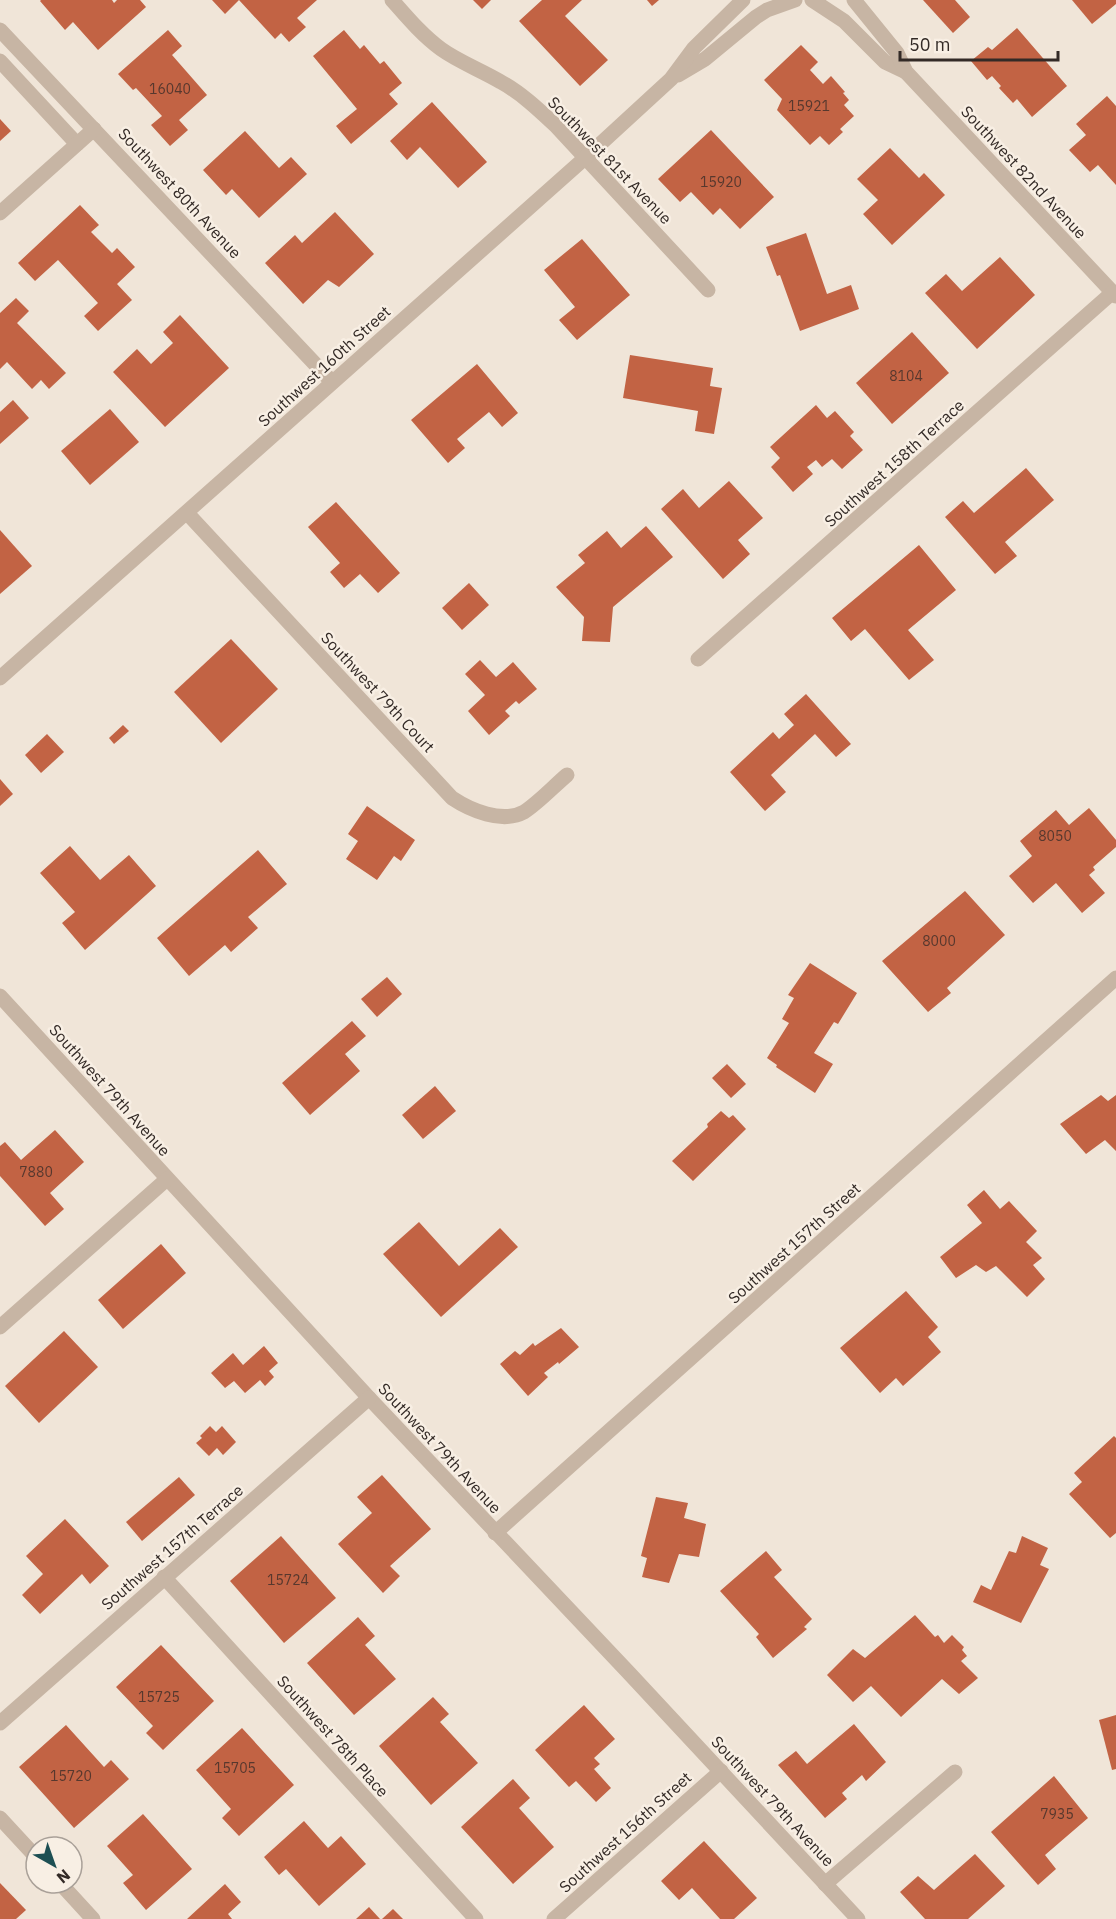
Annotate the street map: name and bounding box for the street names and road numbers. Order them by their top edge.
street label: Southwest 81st Avenue [544,92,676,228]
street label: Southwest 82nd Avenue [957,101,1091,243]
street label: Southwest 80th Avenue [114,124,246,263]
street label: Southwest 160th Street [254,301,394,431]
street label: Southwest 158th Terrace [820,395,968,531]
street label: Southwest 79th Court [317,628,439,756]
street label: Southwest 79th Avenue [45,1020,175,1160]
street label: Southwest 157th Street [724,1178,864,1308]
street label: Southwest 79th Avenue [374,1379,506,1518]
street label: Southwest 157th Terrace [97,1480,247,1614]
street label: Southwest 78th Place [273,1671,393,1801]
street label: Southwest 79th Avenue [707,1732,839,1871]
street label: Southwest 156th Street [555,1767,695,1897]

